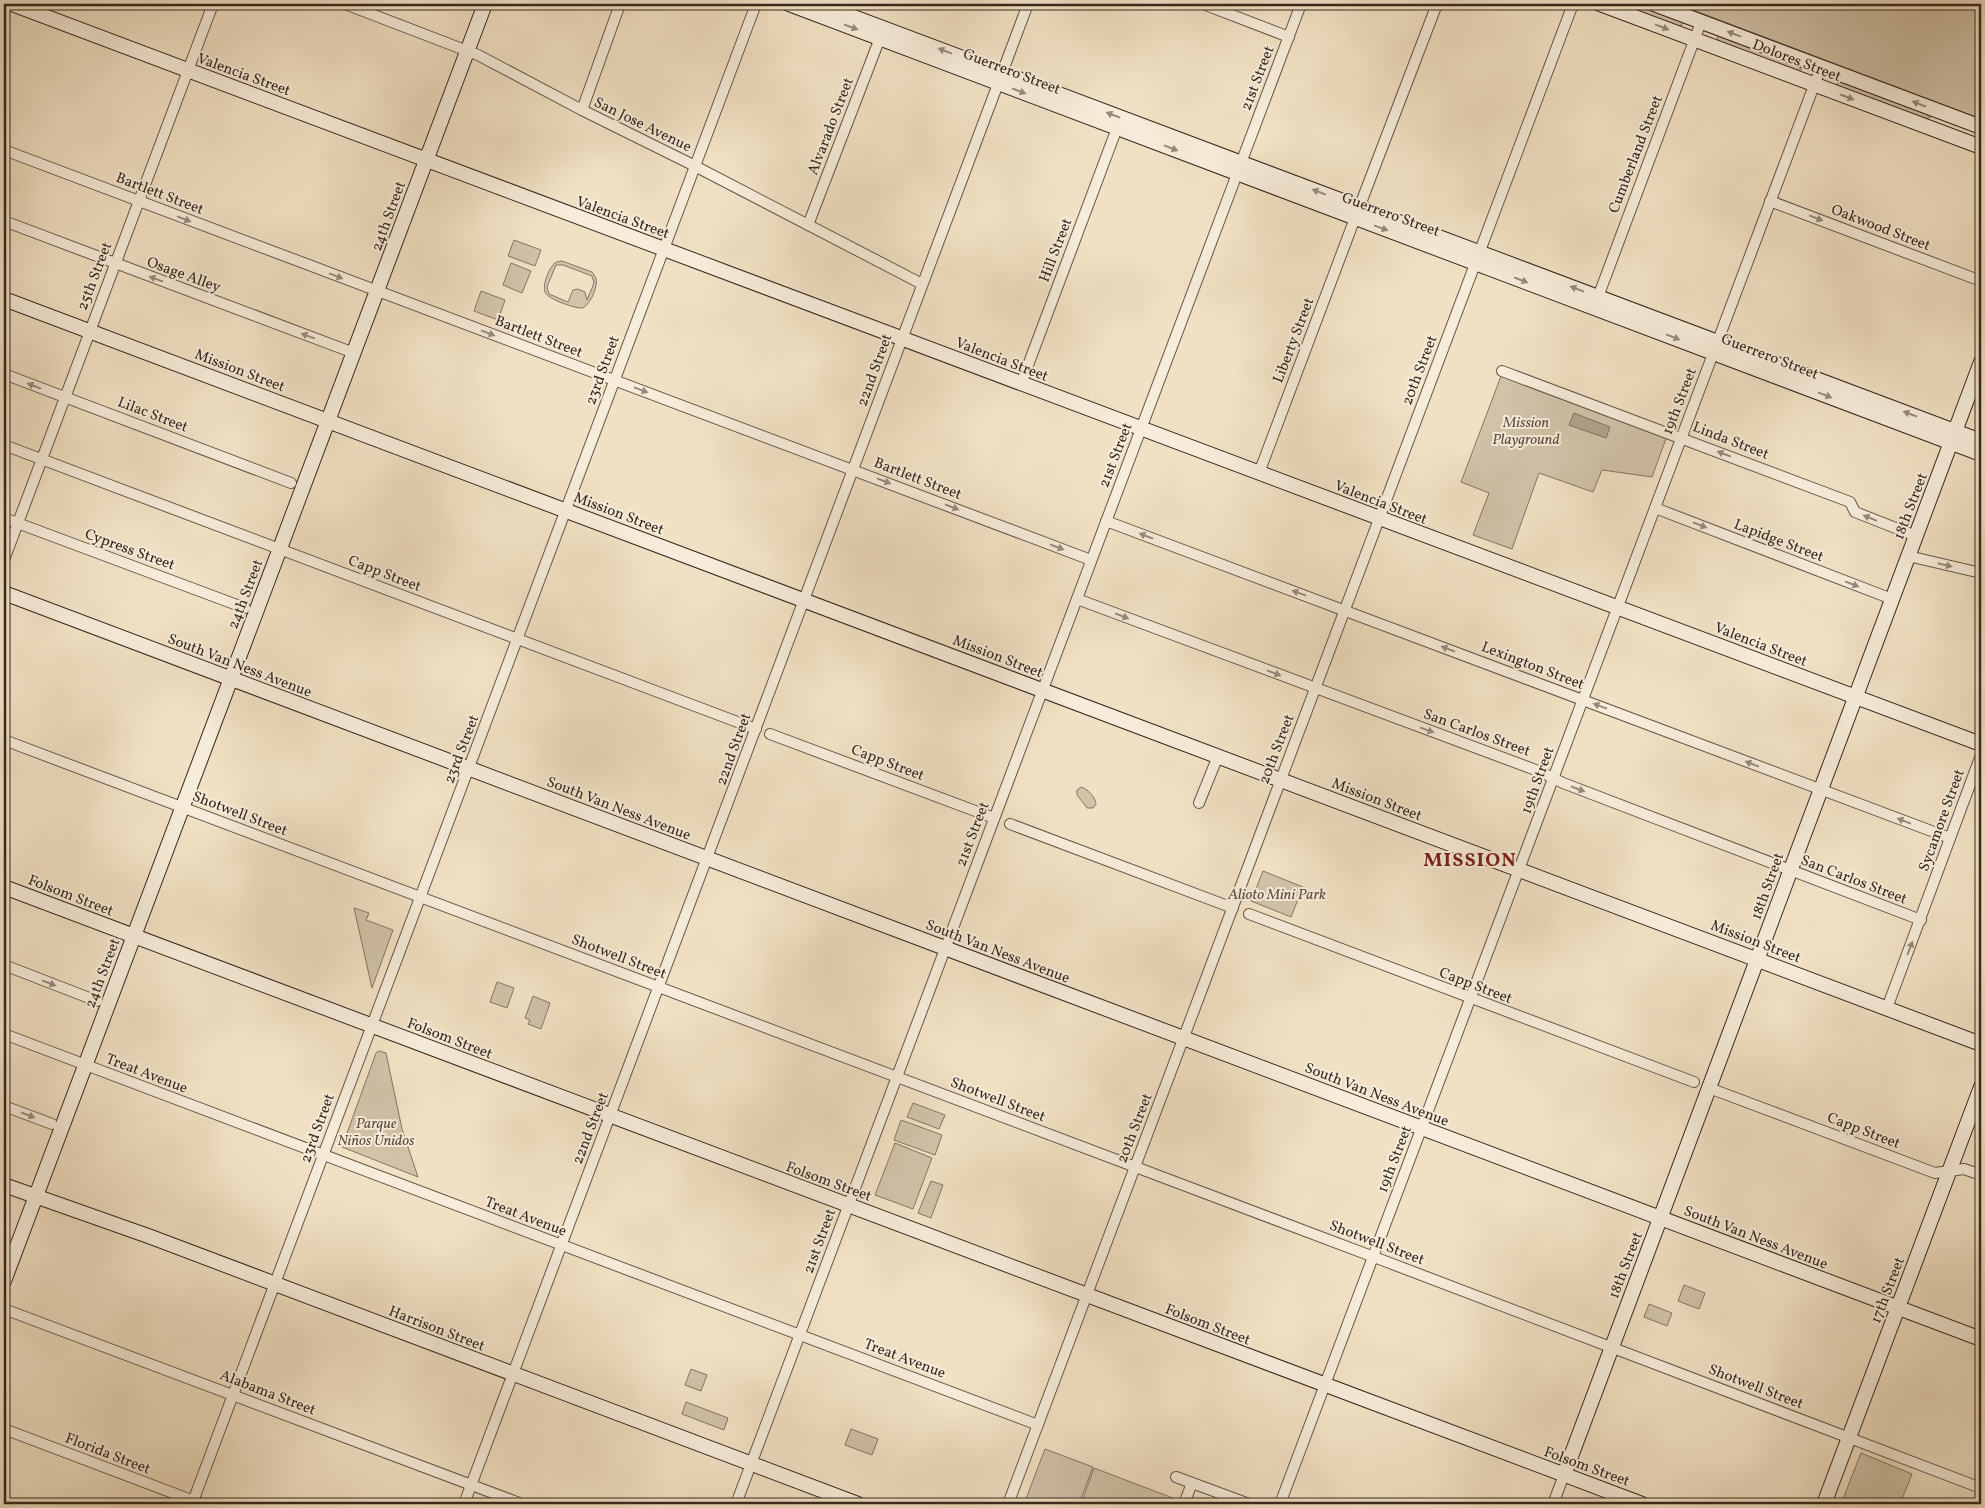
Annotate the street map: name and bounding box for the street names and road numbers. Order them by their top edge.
street label: Dolores Street [1749,35,1844,88]
street label: 21st Street [1236,43,1280,114]
street label: Guerrero Street [960,44,1063,101]
street label: Valencia Street [194,49,293,102]
street label: Alvarado Street [803,75,860,178]
street label: San Jose Avenue [590,93,695,158]
street label: Cumberland Street [1604,93,1669,217]
street label: Bartlett Street [112,168,206,221]
street label: 24th Street [367,179,412,254]
street label: Guerrero Street [1339,188,1442,243]
street label: Valencia Street [573,192,672,245]
street label: Oakwood Street [1828,200,1933,257]
street label: Hill Street [1035,215,1078,286]
street label: 25th Street [73,239,118,314]
street label: Osage Alley [144,252,223,298]
street label: Liberty Street [1269,295,1320,386]
street label: Bartlett Street [491,311,585,364]
street label: Guerrero Street [1718,329,1821,386]
street label: 22nd Street [853,331,898,410]
street label: 20th Street [1397,332,1443,409]
street label: 23rd Street [581,333,626,408]
street label: Valencia Street [952,333,1051,388]
street label: Mission Street [191,345,288,398]
street label: 19th Street [1658,365,1703,438]
street label: Lilac Street [114,392,191,438]
street label: Linda Street [1689,417,1772,466]
street label: 21st Street [1094,420,1138,491]
street label: Bartlett Street [870,453,964,506]
street label: 18th Street [1889,470,1934,543]
street label: Valencia Street [1331,476,1430,531]
street label: Mission Street [570,488,667,541]
street label: Lapidge Street [1731,515,1826,568]
street label: Cypress Street [82,524,177,576]
street label: Capp Street [345,551,424,598]
street label: 24th Street [224,557,269,632]
street label: Valencia Street [1711,618,1810,673]
street label: South Van Ness Avenue [164,629,315,704]
street label: Mission Street [949,631,1046,684]
street label: Lexington Street [1478,637,1587,696]
street label: San Carlos Street [1420,704,1533,763]
street label: 22nd Street [712,710,757,789]
street label: 20th Street [1254,711,1300,788]
street label: 23rd Street [440,712,485,787]
street label: Capp Street [848,740,927,787]
street label: 19th Street [1517,744,1560,817]
street label: Sycamore Street [1914,766,1971,875]
street label: South Van Ness Avenue [543,772,694,847]
street label: Mission Street [1328,774,1425,827]
street label: Shotwell Street [189,787,290,842]
street label: 21st Street [951,799,995,870]
street label: 18th Street [1747,850,1790,923]
street label: San Carlos Street [1797,850,1910,910]
street label: Folsom Street [25,870,116,922]
street label: South Van Ness Avenue [922,915,1073,990]
street label: Mission Street [1707,916,1804,969]
street label: Shotwell Street [568,930,669,985]
street label: 24th Street [81,936,126,1011]
street label: Capp Street [1436,963,1515,1010]
street label: Folsom Street [404,1013,495,1065]
street label: Treat Avenue [102,1049,190,1100]
street label: South Van Ness Avenue [1301,1058,1452,1133]
street label: Shotwell Street [947,1073,1048,1128]
street label: 22nd Street [568,1089,615,1168]
street label: 20th Street [1112,1090,1158,1167]
street label: 23rd Street [296,1091,341,1166]
street label: Capp Street [1824,1108,1903,1155]
street label: 19th Street [1373,1123,1418,1196]
street label: Folsom Street [783,1157,874,1208]
street label: Treat Avenue [481,1192,569,1243]
street label: South Van Ness Avenue [1680,1201,1831,1276]
street label: 21st Street [799,1206,842,1277]
street label: Shotwell Street [1326,1216,1427,1271]
street label: 18th Street [1604,1229,1649,1302]
street label: 17th Street [1866,1254,1911,1327]
street label: Folsom Street [1162,1299,1253,1351]
street label: Harrison Street [385,1301,488,1357]
street label: Treat Avenue [860,1334,948,1385]
street label: Shotwell Street [1705,1360,1806,1415]
street label: Alabama Street [216,1365,318,1421]
street label: Florida Street [62,1428,153,1480]
street label: Folsom Street [1541,1442,1632,1493]

